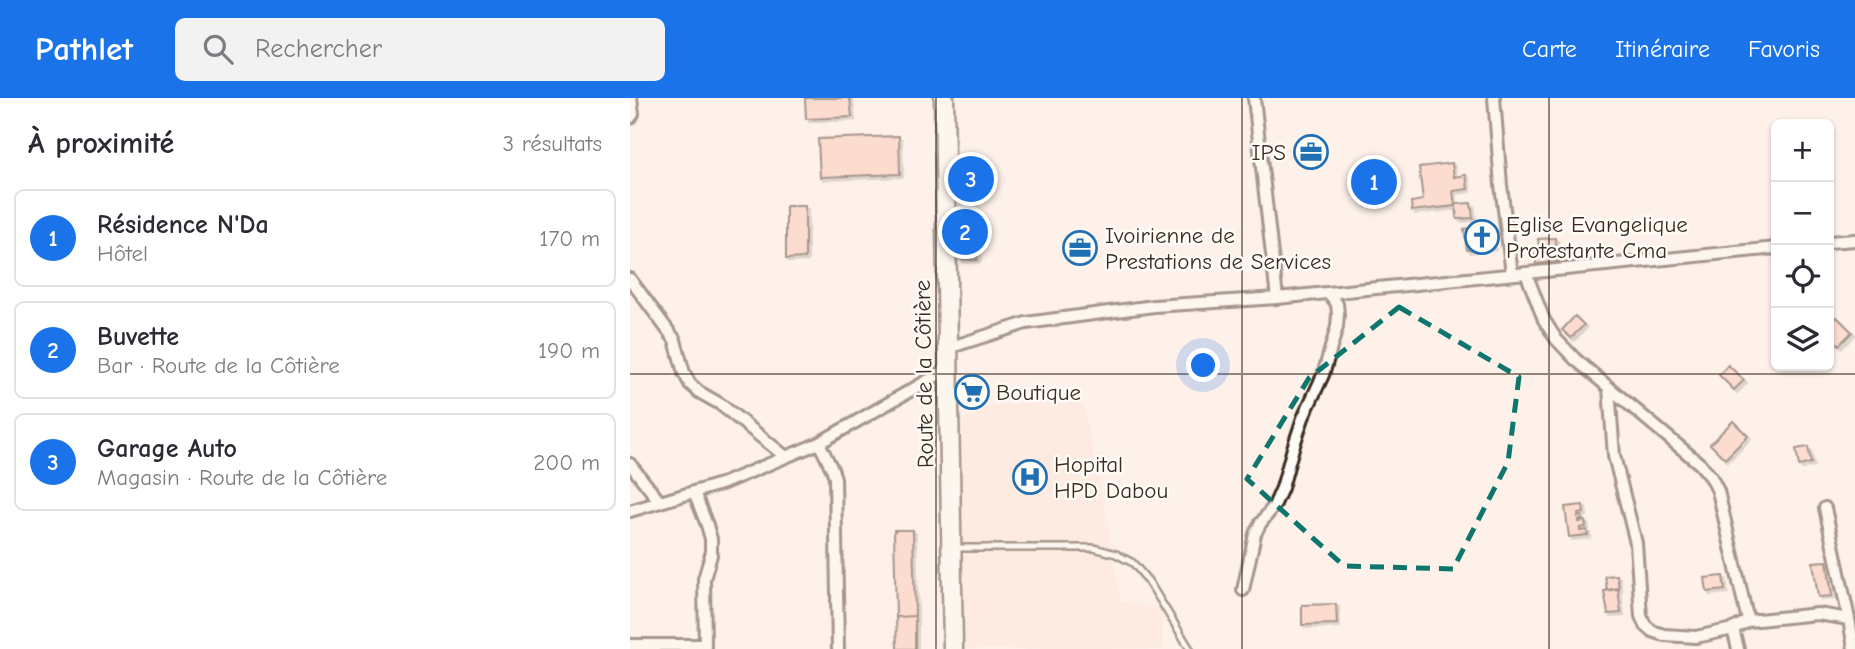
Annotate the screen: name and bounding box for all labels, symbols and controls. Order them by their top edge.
search box [175,18,665,81]
text: Pathlet [35,30,133,68]
icon: search [199,30,237,68]
text: Rechercher [255,34,382,64]
text: Carte [1522,35,1577,63]
text: Itinéraire [1615,35,1710,63]
text: Favoris [1748,35,1820,63]
map controls [1771,119,1834,371]
button: + [1771,119,1834,182]
text: À proximité [28,126,174,161]
text: 3 résultats [502,130,602,157]
office icon: IPS [1292,133,1330,171]
place label: IPS [1251,139,1286,166]
pin: 3 [948,153,994,205]
pin: 1 [1351,156,1397,208]
button: − [1771,182,1834,245]
pin: 2 [942,206,988,258]
text: Résidence N'Da [97,210,269,240]
place label: Eglise Evangelique Protestante Cma [1506,211,1688,264]
church icon: Eglise Evangelique Protestante Cma [1463,218,1501,256]
place label: Ivoirienne de Prestations de Services [1105,222,1331,275]
text: 1 [48,225,58,252]
text: 170 m [539,225,600,252]
office icon: Ivoirienne de Prestations de Services [1061,229,1099,267]
text: Hôtel [97,240,148,267]
button: locate [1771,245,1834,308]
street label: Route de la Côtière [909,280,939,468]
button: layers [1771,308,1834,371]
text: Buvette [97,322,179,352]
text: 2 [47,337,59,364]
text: 190 m [538,337,600,364]
your location [1186,348,1220,382]
text: Bar · Route de la Côtière [97,352,340,379]
supermarket icon: Boutique [953,373,991,411]
place label: Boutique [996,379,1081,406]
text: Garage Auto [97,434,237,464]
text: 3 [47,449,59,476]
text: 200 m [533,449,600,476]
place label: Hopital HPD Dabou [1054,451,1168,504]
hospital icon: Hopital HPD Dabou [1011,458,1049,496]
text: Magasin · Route de la Côtière [97,464,387,491]

